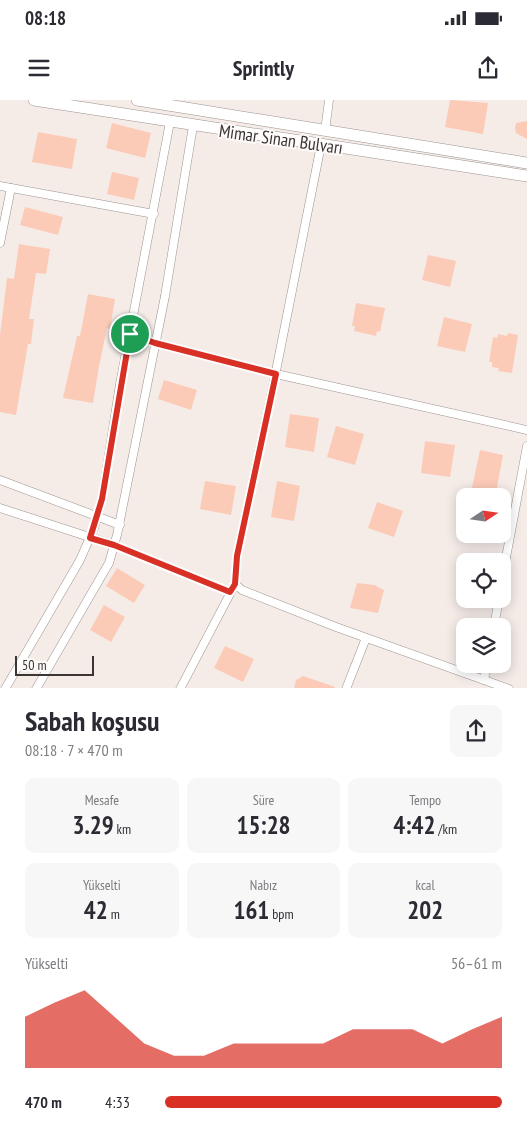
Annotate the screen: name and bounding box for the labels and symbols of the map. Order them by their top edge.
street label: Mimar Sinan Bulvarı [218,119,344,159]
pin [109,313,151,355]
north arrow [456,488,511,542]
scale bar [15,654,94,677]

